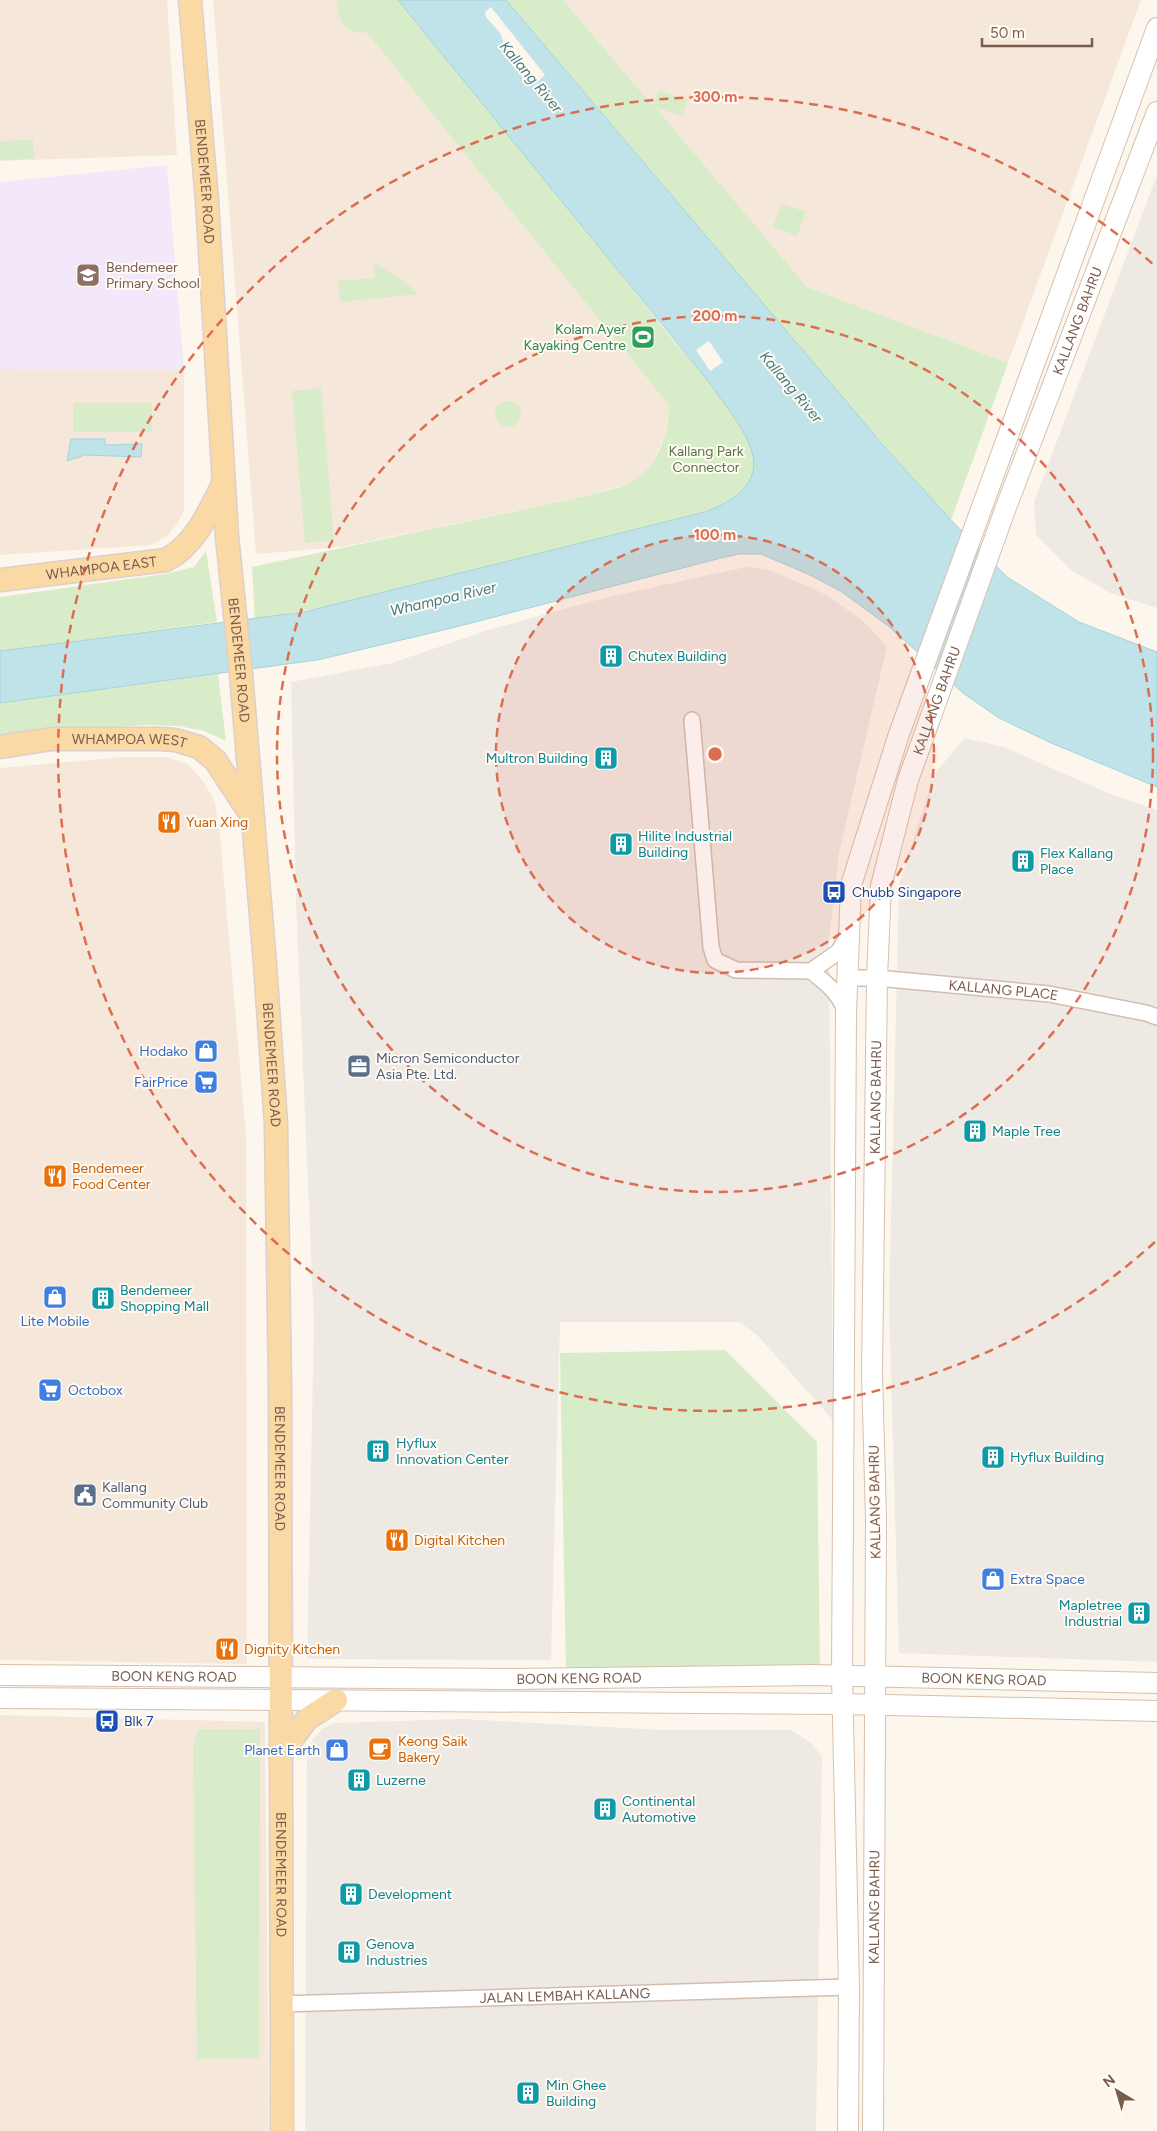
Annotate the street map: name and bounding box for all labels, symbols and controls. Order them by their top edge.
scale bar [982,15,1092,47]
text: 50 m [990,24,1025,42]
water label: Kallang River [496,38,567,117]
text: 300 m [693,88,737,106]
street label: BENDEMEER ROAD [192,118,218,244]
place label: Bendemeer Primary School [106,259,200,292]
school or university icon: Bendemeer Primary School [75,262,101,288]
street label: KALLANG BAHRU [1049,264,1106,377]
text: 200 m [693,307,737,325]
place label: Kolam Ayer Kayaking Centre [523,321,626,354]
sports icon: Kolam Ayer Kayaking Centre [630,324,656,350]
water label: Kallang River [756,348,827,427]
park label: Kallang Park Connector [669,443,744,476]
text: 100 m [694,526,736,544]
street label: WHAMPOA EAST [45,553,158,583]
water label: Whampoa River [388,578,499,620]
street label: BENDEMEER ROAD [225,597,253,723]
building icon: Chutex Building [598,643,624,669]
street label: KALLANG BAHRU [909,644,964,757]
place label: Chutex Building [628,648,727,665]
street label: WHAMPOA WEST [72,731,189,752]
building icon: Multron Building [593,745,619,771]
centre of rings [706,745,724,763]
place label: Multron Building [486,750,588,767]
restaurant icon: Yuan Xing [156,809,182,835]
place label: Yuan Xing [186,814,248,831]
place label: Hilite Industrial Building [638,828,732,861]
building icon: Hilite Industrial Building [608,831,634,857]
place label: Flex Kallang Place [1040,845,1113,878]
building icon: Flex Kallang Place [1010,848,1036,874]
bus stop icon: Chubb Singapore [821,879,847,905]
place label: Chubb Singapore [852,884,962,901]
street label: KALLANG PLACE [948,976,1060,1004]
street label: BENDEMEER ROAD [259,1002,285,1128]
shop icon: Hodako [193,1038,219,1064]
street label: KALLANG BAHRU [866,1040,885,1154]
place label: Hodako [139,1043,188,1060]
place label: Micron Semiconductor Asia Pte. Ltd. [376,1050,520,1083]
office icon: Micron Semiconductor Asia Pte. Ltd. [346,1053,372,1079]
supermarket icon: FairPrice [193,1069,219,1095]
place label: FairPrice [134,1074,188,1091]
building icon: Maple Tree [962,1118,988,1144]
place label: Maple Tree [992,1123,1061,1140]
place label: Bendemeer Food Center [72,1160,151,1193]
restaurant icon: Bendemeer Food Center [42,1163,68,1189]
place label: Bendemeer Shopping Mall [120,1282,209,1315]
shop icon: Lite Mobile [42,1284,68,1310]
building icon: Bendemeer Shopping Mall [90,1285,116,1311]
place label: Lite Mobile [20,1313,90,1330]
supermarket icon: Octobox [37,1377,63,1403]
place label: Octobox [68,1382,123,1399]
street label: BENDEMEER ROAD [272,1406,289,1531]
place label: Hyflux Innovation Center [396,1435,509,1468]
building icon: Hyflux Innovation Center [365,1438,391,1464]
building icon: Hyflux Building [980,1444,1006,1470]
street label: KALLANG BAHRU [866,1445,884,1559]
place label: Hyflux Building [1010,1449,1104,1466]
place label: Kallang Community Club [102,1479,208,1512]
public building icon: Kallang Community Club [72,1482,98,1508]
restaurant icon: Digital Kitchen [384,1527,410,1553]
place label: Digital Kitchen [414,1532,505,1549]
shop icon: Extra Space [980,1566,1006,1592]
place label: Extra Space [1010,1571,1085,1588]
place label: Mapletree Industrial [1059,1597,1122,1630]
building icon: Mapletree Industrial [1126,1600,1152,1626]
restaurant icon: Dignity Kitchen [214,1636,240,1662]
place label: Dignity Kitchen [244,1641,340,1658]
street label: BOON KENG ROAD [111,1667,237,1685]
street label: BOON KENG ROAD [516,1669,642,1687]
street label: BOON KENG ROAD [921,1669,1047,1689]
bus stop icon: Blk 7 [94,1708,120,1734]
place label: Blk 7 [124,1713,154,1730]
place label: Keong Saik Bakery [398,1733,468,1766]
cafe icon: Keong Saik Bakery [367,1736,393,1762]
shop icon: Planet Earth [324,1737,350,1763]
place label: Planet Earth [244,1742,320,1759]
building icon: Luzerne [346,1767,372,1793]
place label: Luzerne [376,1772,426,1789]
place label: Continental Automotive [622,1793,696,1826]
building icon: Continental Automotive [592,1796,618,1822]
street label: BENDEMEER ROAD [273,1812,290,1937]
street label: KALLANG BAHRU [865,1850,883,1964]
building icon: Development [338,1881,364,1907]
place label: Development [368,1886,452,1903]
place label: Genova Industries [366,1936,428,1969]
building icon: Genova Industries [336,1939,362,1965]
street label: JALAN LEMBAH KALLANG [479,1984,651,2007]
north arrow [1092,2066,1142,2116]
text: N [1100,2071,1119,2091]
place label: Min Ghee Building [546,2077,606,2110]
building icon: Min Ghee Building [515,2080,541,2106]

